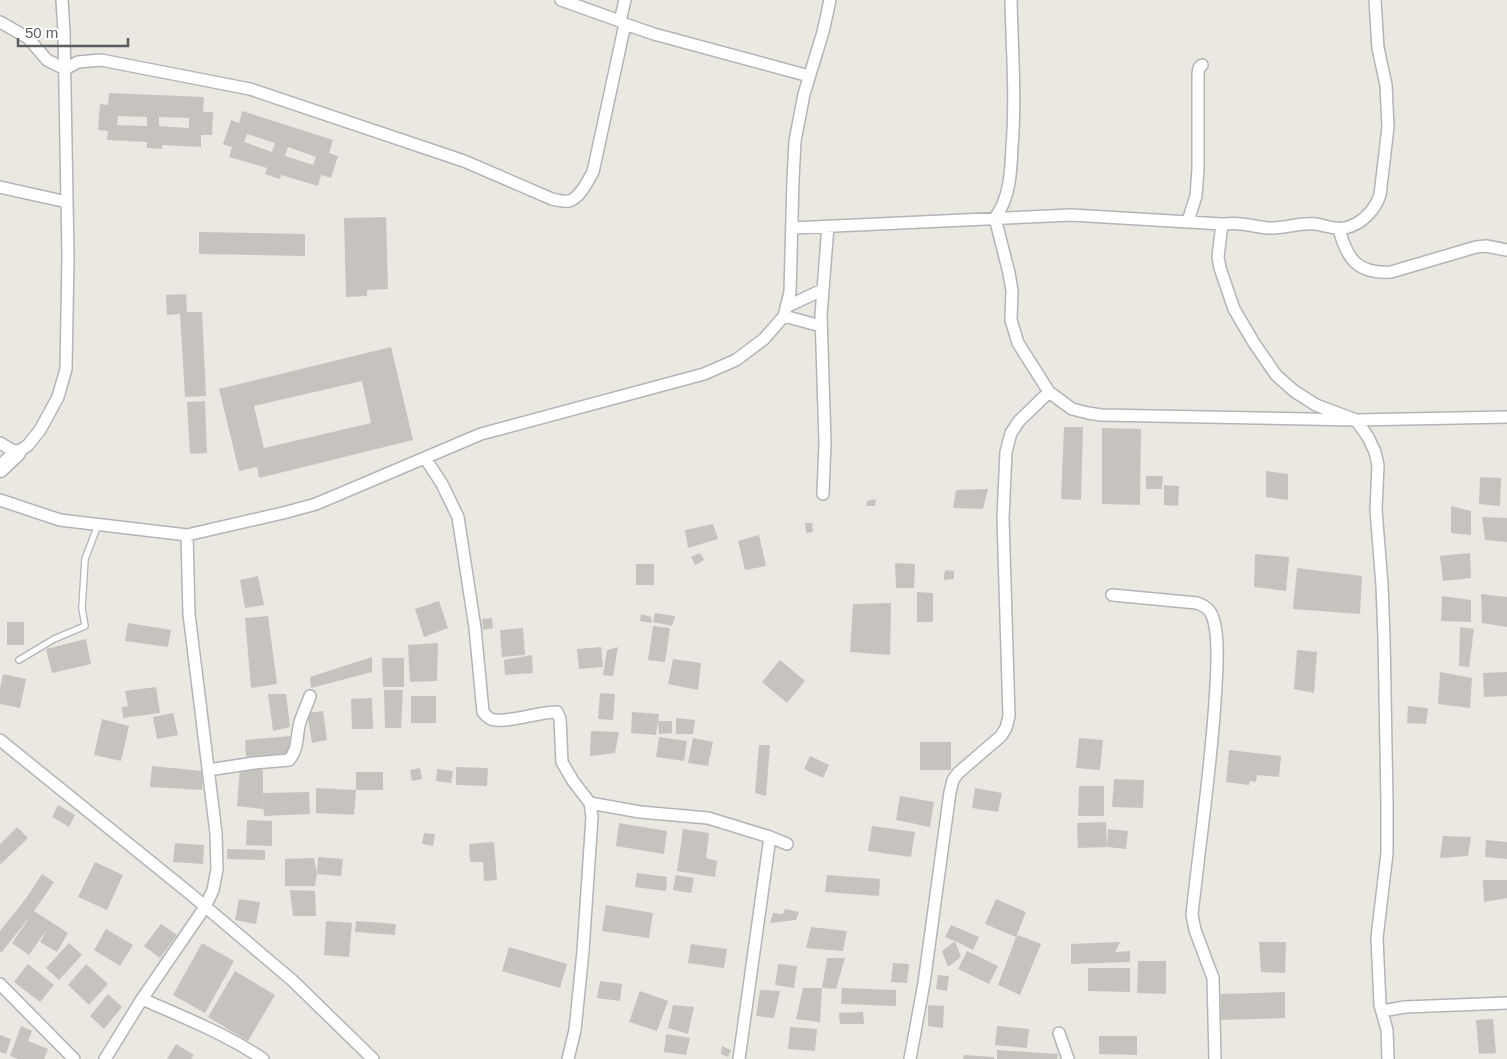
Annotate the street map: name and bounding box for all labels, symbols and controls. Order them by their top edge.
scale bar [18,15,128,47]
text: 50 m [25,24,58,41]

